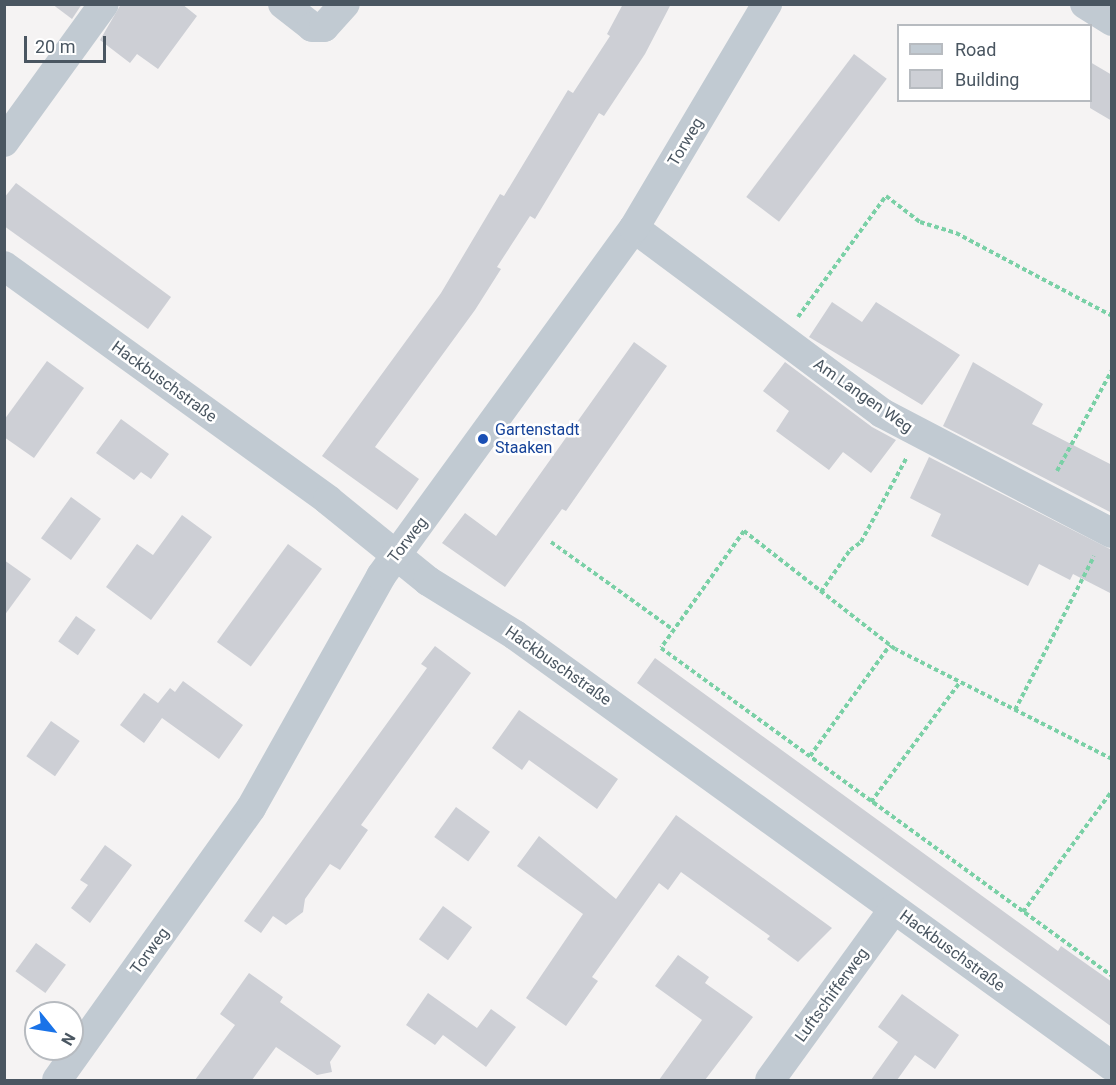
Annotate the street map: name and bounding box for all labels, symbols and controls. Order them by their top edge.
scale bar [27,24,110,62]
legend [897,24,1092,102]
text: 20 m [35,36,75,57]
text: Road [955,39,996,60]
text: Building [955,69,1019,90]
street label: Torweg [664,114,708,170]
street label: Hackbuschstraße [108,337,220,427]
street label: Am Langen Weg [810,355,916,437]
place label: Gartenstadt Staaken [495,420,579,458]
marker: Gartenstadt Staaken [476,432,490,446]
street label: Torweg [384,513,432,567]
street label: Hackbuschstraße [501,622,615,710]
street label: Hackbuschstraße [896,906,1008,996]
street label: Torweg [127,924,173,978]
street label: Luftschifferweg [791,944,873,1046]
north arrow [24,1001,84,1061]
text: N [57,1030,79,1049]

